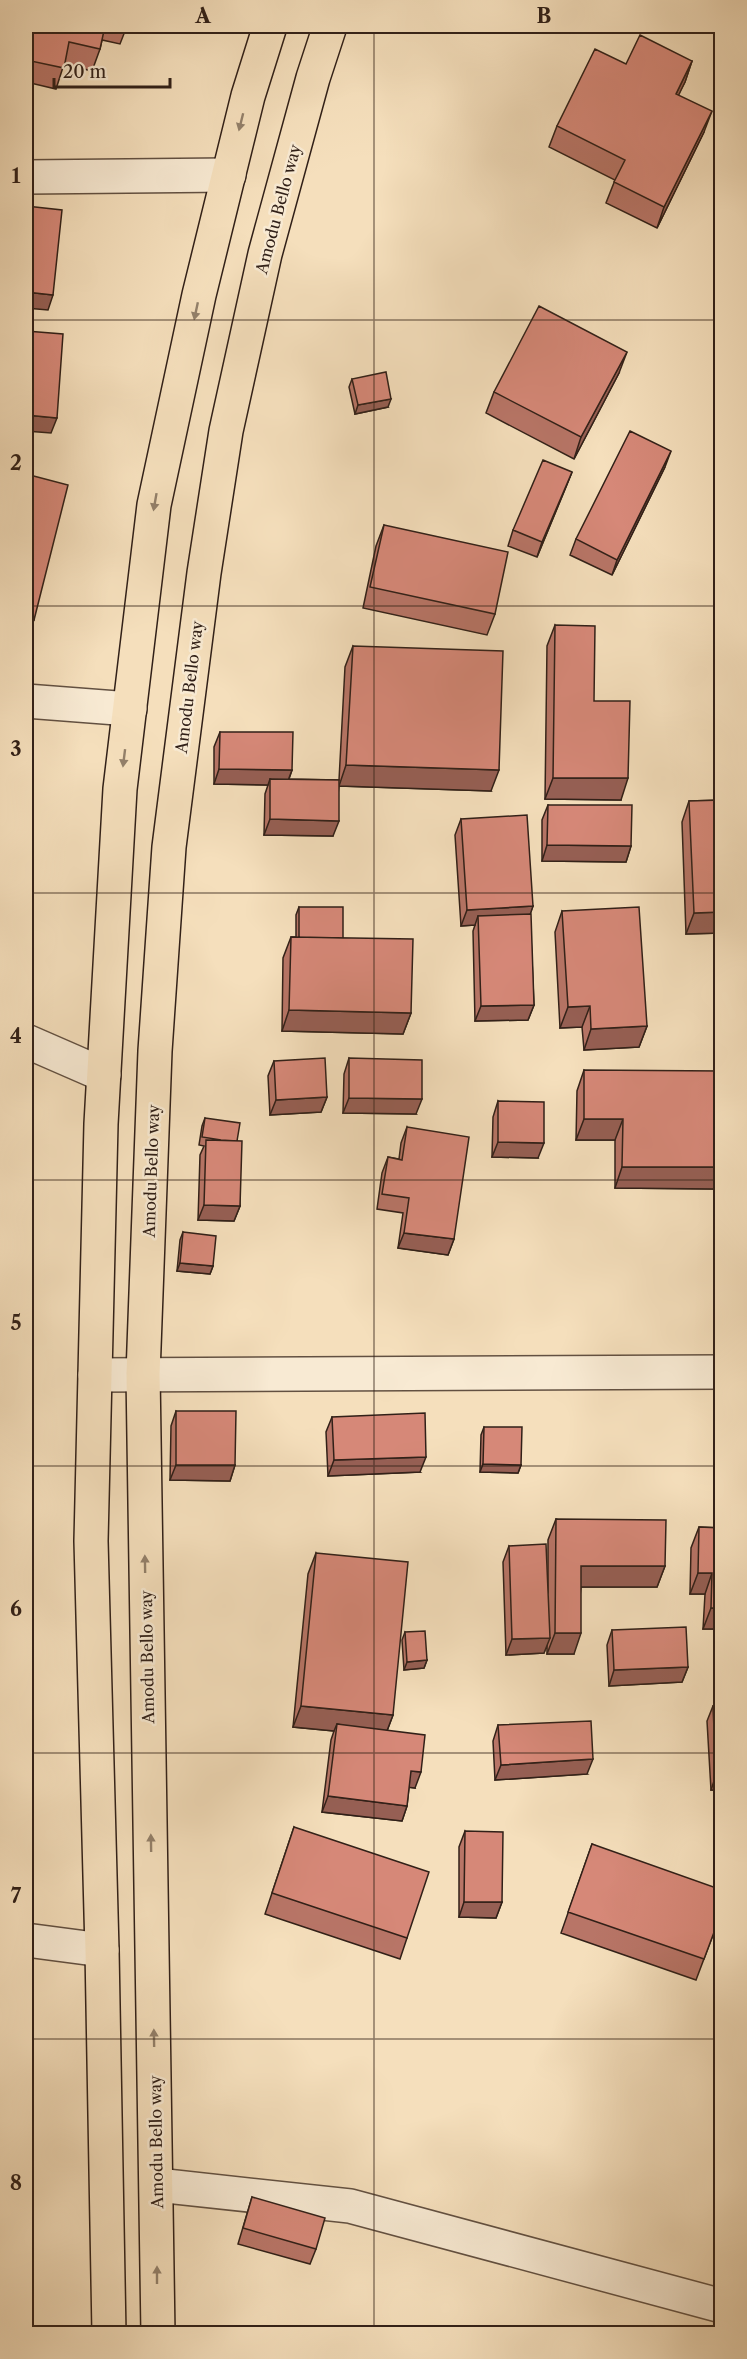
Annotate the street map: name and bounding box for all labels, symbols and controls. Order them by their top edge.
text: A [194,4,211,28]
text: B [537,4,552,28]
scale bar [54,51,170,89]
text: 20 m [63,61,107,83]
one-way arrow [236,113,246,131]
street label: Amodu Bello way [251,141,305,277]
text: 1 [12,164,21,188]
one-way arrow [191,302,200,321]
text: 2 [10,451,22,475]
one-way arrow [150,493,159,512]
street label: Amodu Bello way [171,619,207,755]
text: 3 [10,737,22,761]
one-way arrow [119,749,129,768]
text: 4 [10,1024,22,1048]
street label: Amodu Bello way [139,1103,163,1239]
text: 5 [10,1311,22,1335]
one-way arrow [141,1555,150,1574]
street label: Amodu Bello way [136,1589,158,1725]
text: 6 [10,1597,22,1621]
one-way arrow [146,1834,155,1853]
text: 7 [11,1884,22,1908]
one-way arrow [149,2029,159,2048]
street label: Amodu Bello way [145,2074,167,2210]
text: 8 [10,2171,22,2195]
one-way arrow [152,2266,162,2285]

